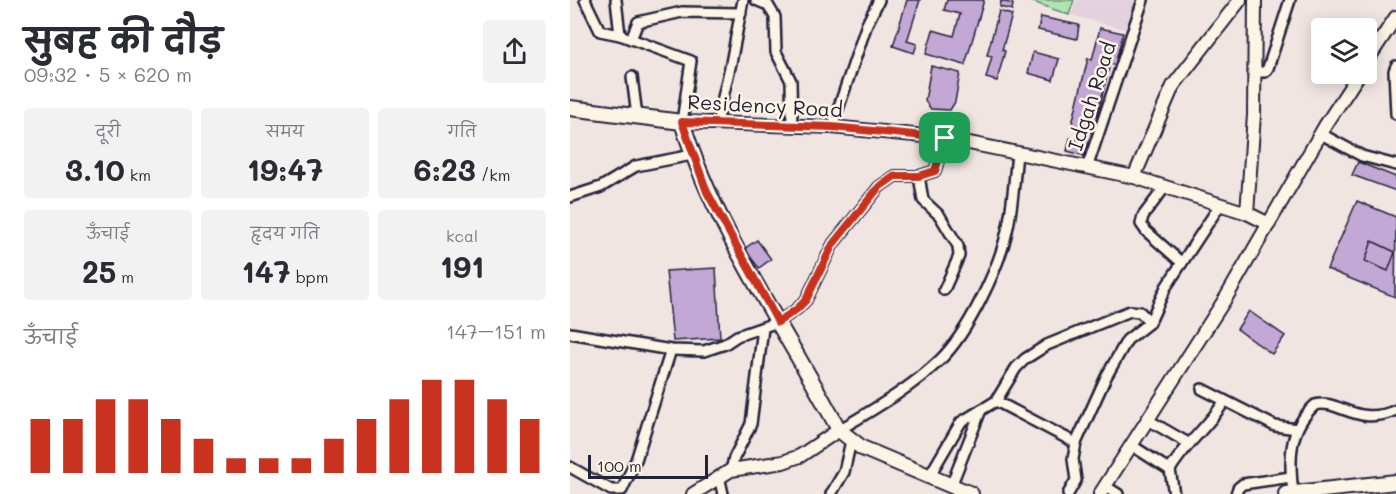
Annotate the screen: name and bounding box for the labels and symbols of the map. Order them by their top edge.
street label: Idgah Road [1061,38,1121,153]
street label: Residency Road [687,88,843,122]
pin [919,112,970,163]
scale bar [588,452,708,480]

